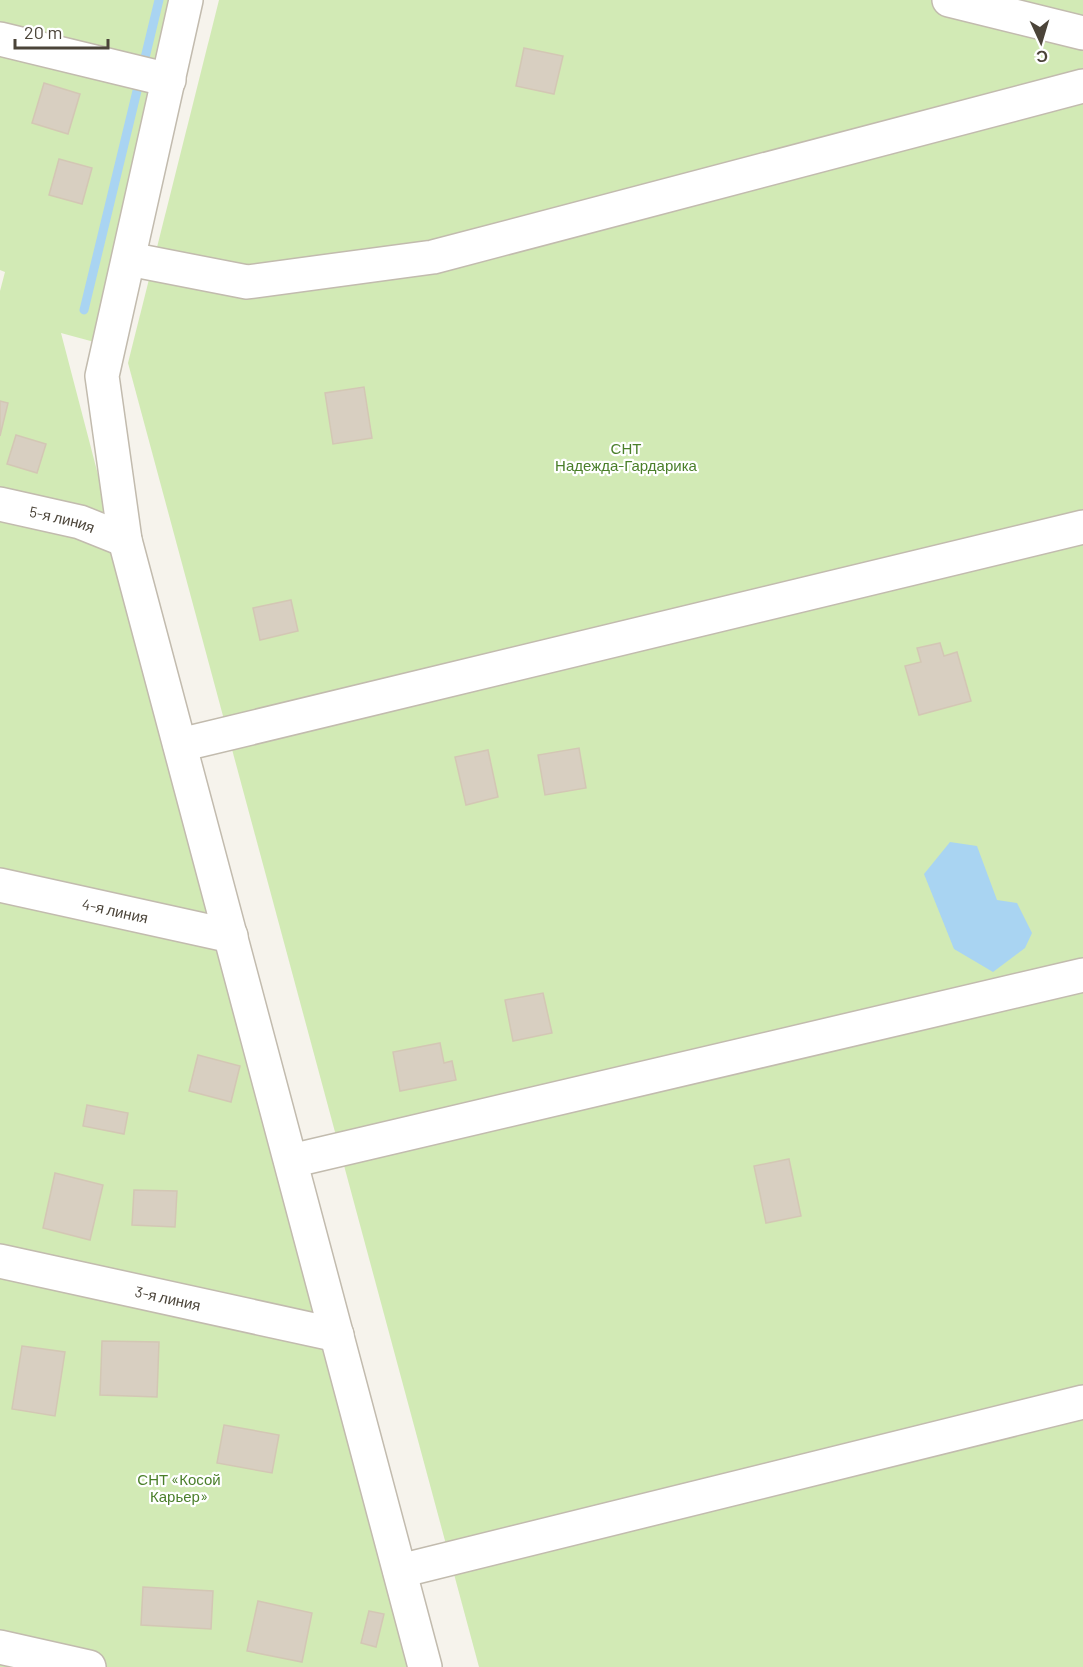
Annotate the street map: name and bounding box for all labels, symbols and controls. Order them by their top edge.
scale bar [15,12,108,50]
north arrow [1011,12,1071,72]
text: 20 m [24,21,62,43]
text: С [1035,48,1049,67]
park label: СНТ Надежда-Гардарика [555,439,698,474]
street label: 5-я линия [28,502,98,536]
street label: 4-я линия [80,894,150,926]
street label: 3-я линия [133,1282,203,1314]
park label: СНТ «Косой Карьер» [137,1470,221,1505]

